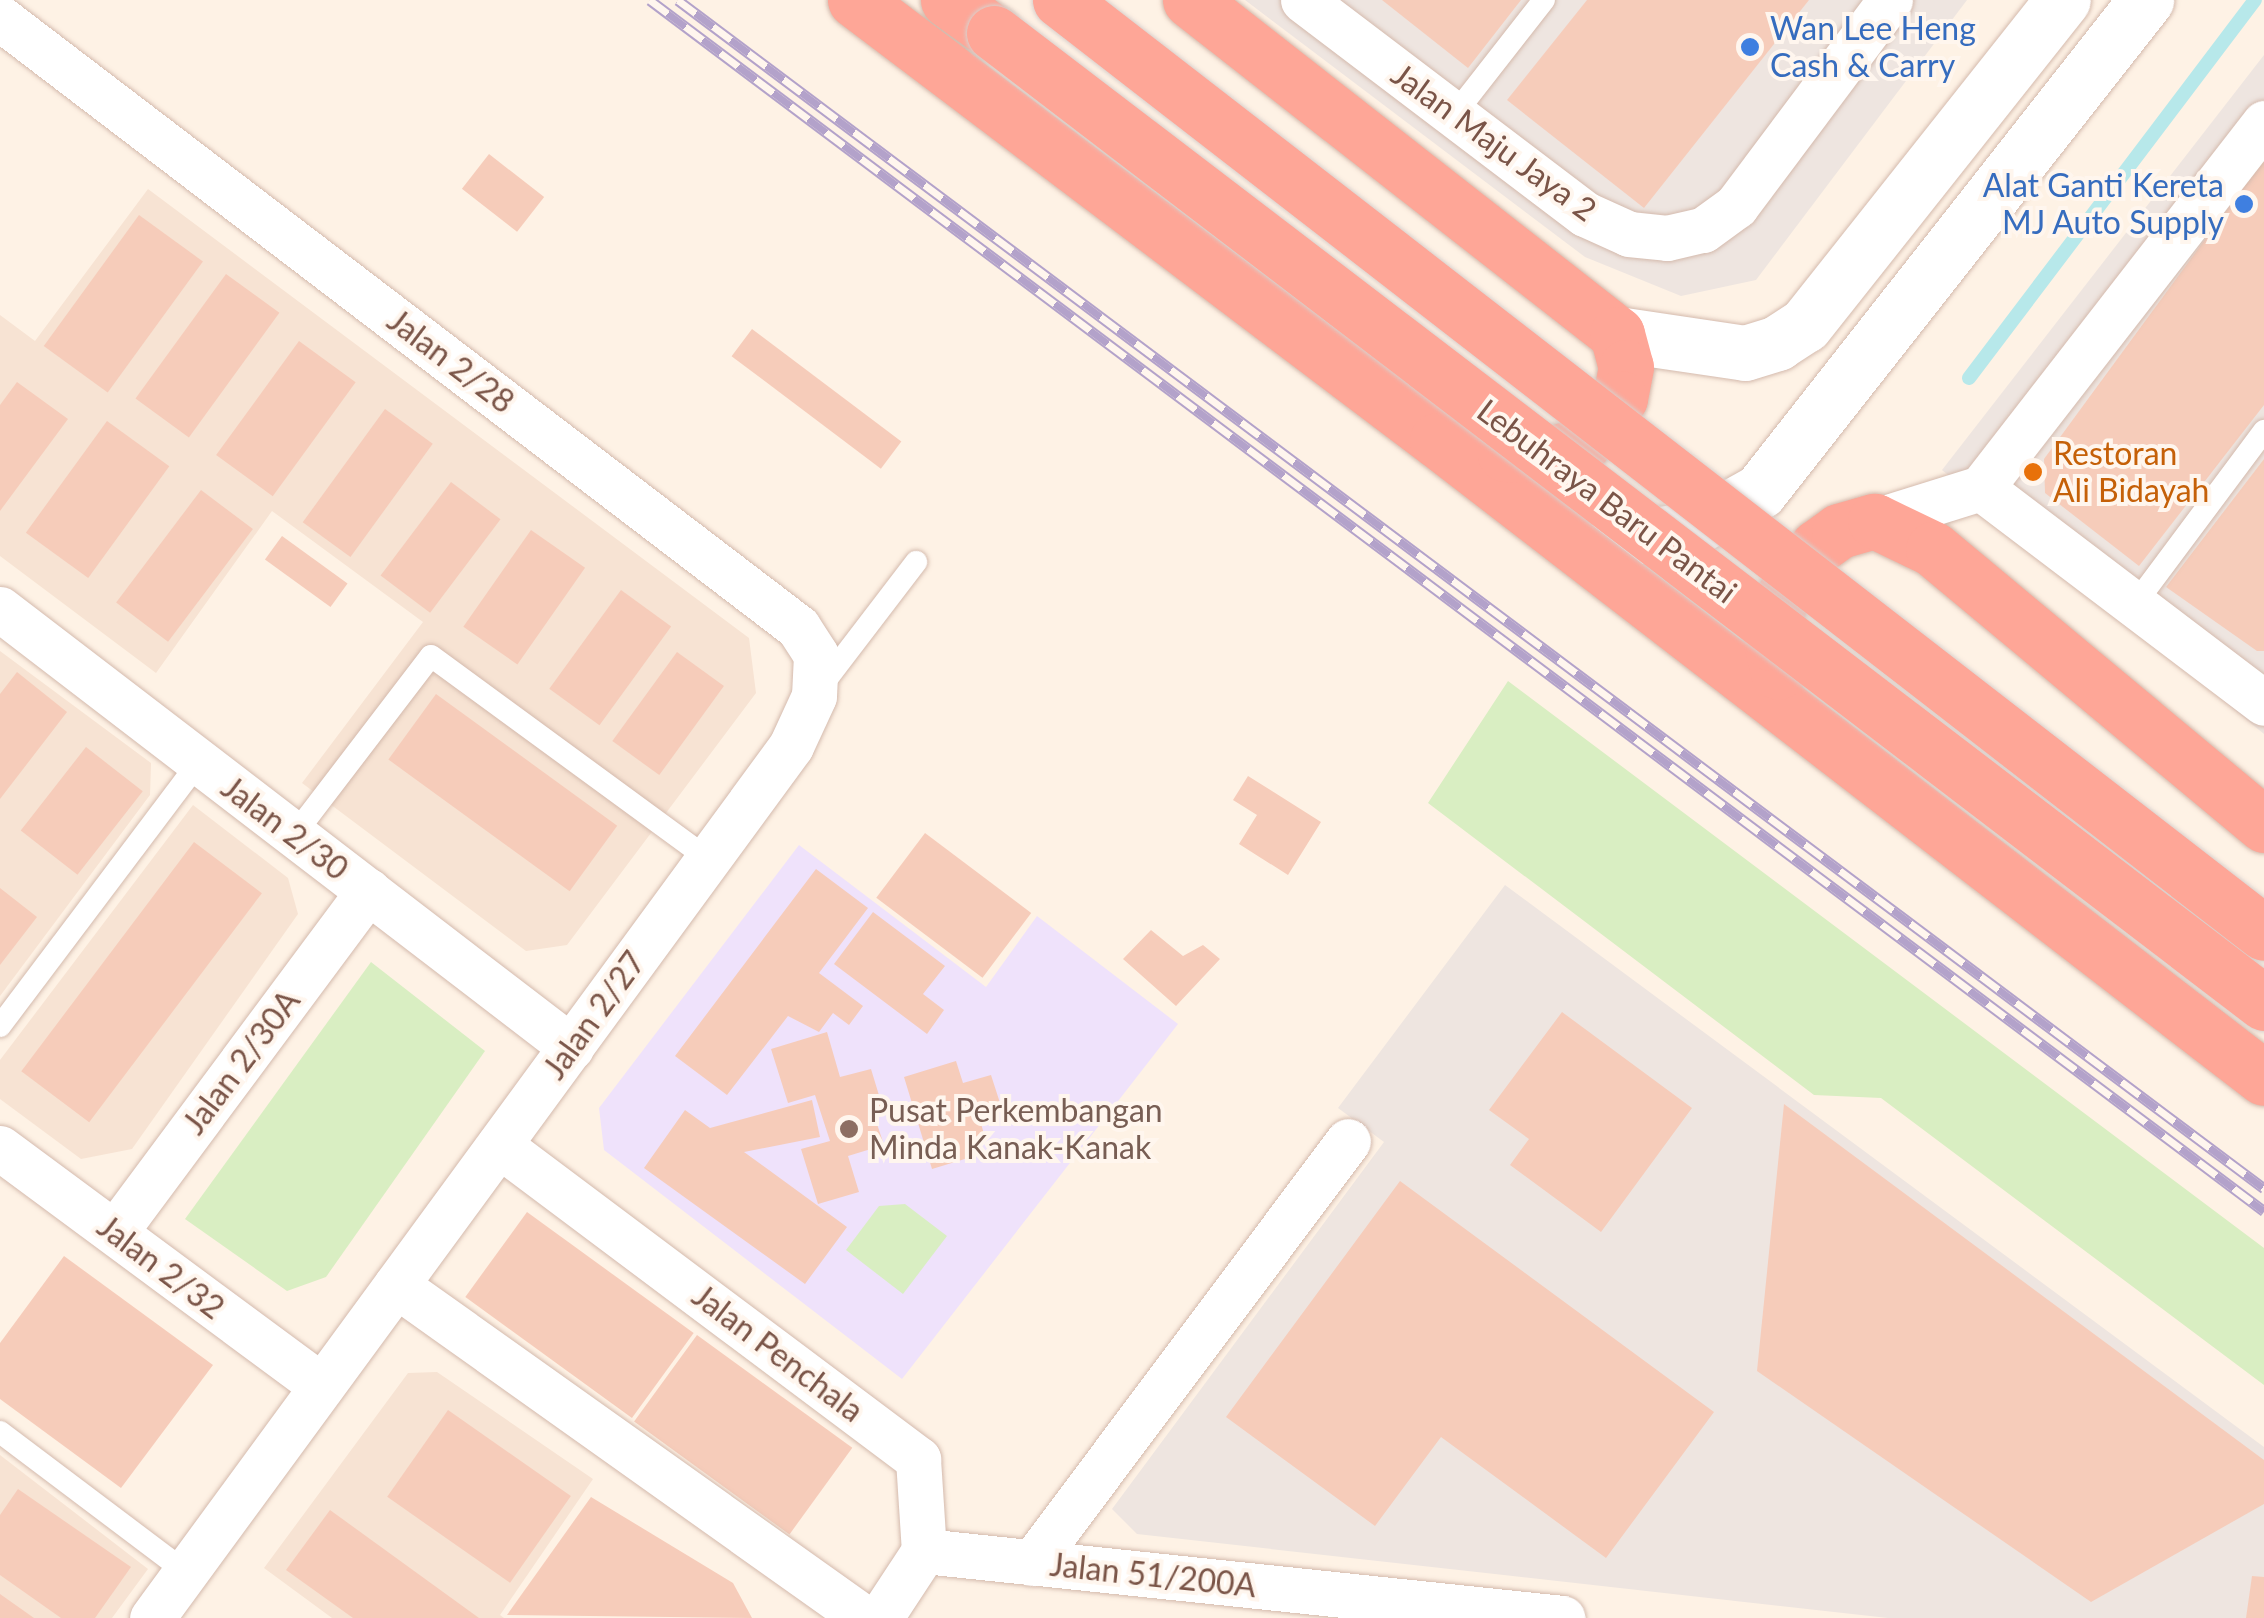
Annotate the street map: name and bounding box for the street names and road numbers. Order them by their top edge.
street label: Jalan Maju Jaya 2 [1384,55,1604,229]
street label: Jalan 2/28 [380,301,522,421]
street label: Lebuhraya Baru Pantai [1470,391,1744,611]
street label: Jalan 2/30 [214,768,356,888]
street label: Jalan 2/27 [535,944,653,1086]
street label: Jalan 2/30A [174,983,308,1141]
street label: Jalan 2/32 [90,1207,232,1327]
street label: Jalan Penchala [685,1276,871,1430]
street label: Jalan 51/200A [1048,1545,1258,1605]

